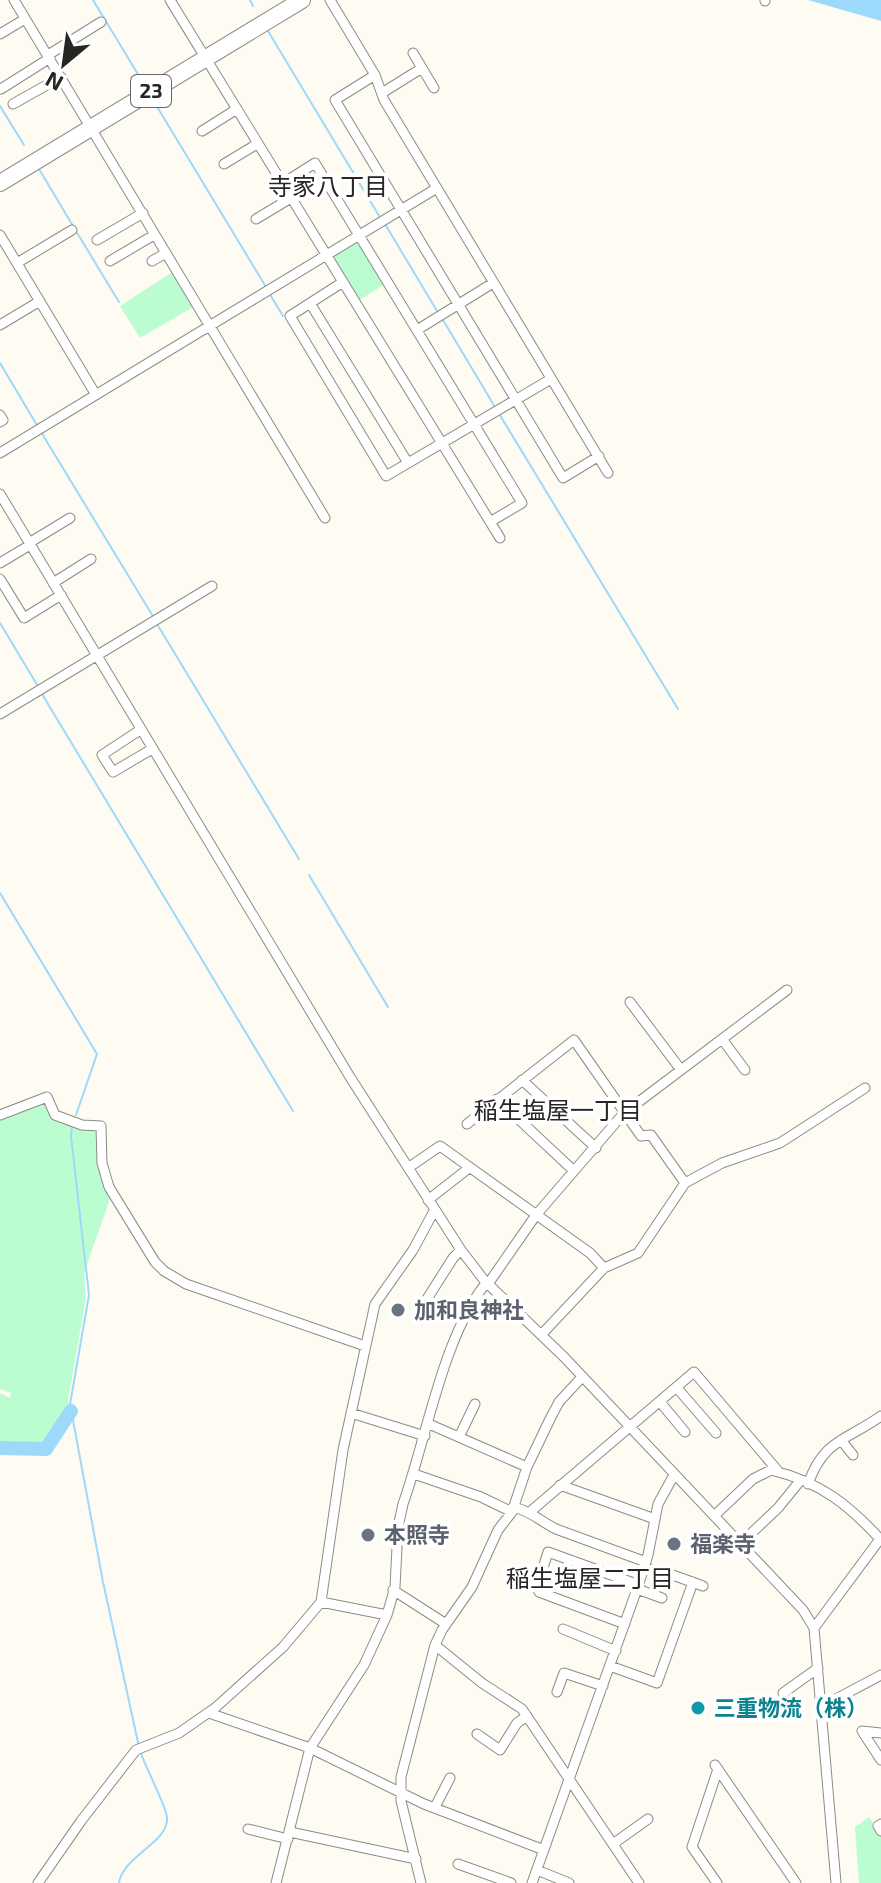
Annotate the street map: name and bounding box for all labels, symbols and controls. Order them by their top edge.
north arrow [24,24,104,104]
text: N [41,67,67,98]
road number: 23 [131,75,171,107]
district label: 寺家八丁目 [268,171,388,200]
district label: 稲生塩屋一丁目 [474,1095,642,1124]
place label: 加和良神社 [414,1296,524,1322]
marker: 加和良神社 [389,1301,407,1319]
place label: 本照寺 [384,1521,450,1547]
marker: 本照寺 [359,1526,377,1544]
place label: 福楽寺 [690,1530,756,1556]
marker: 福楽寺 [665,1535,683,1553]
district label: 稲生塩屋二丁目 [506,1563,674,1592]
place label: 三重物流（株） [714,1694,868,1720]
marker: 三重物流（株） [689,1699,707,1717]

